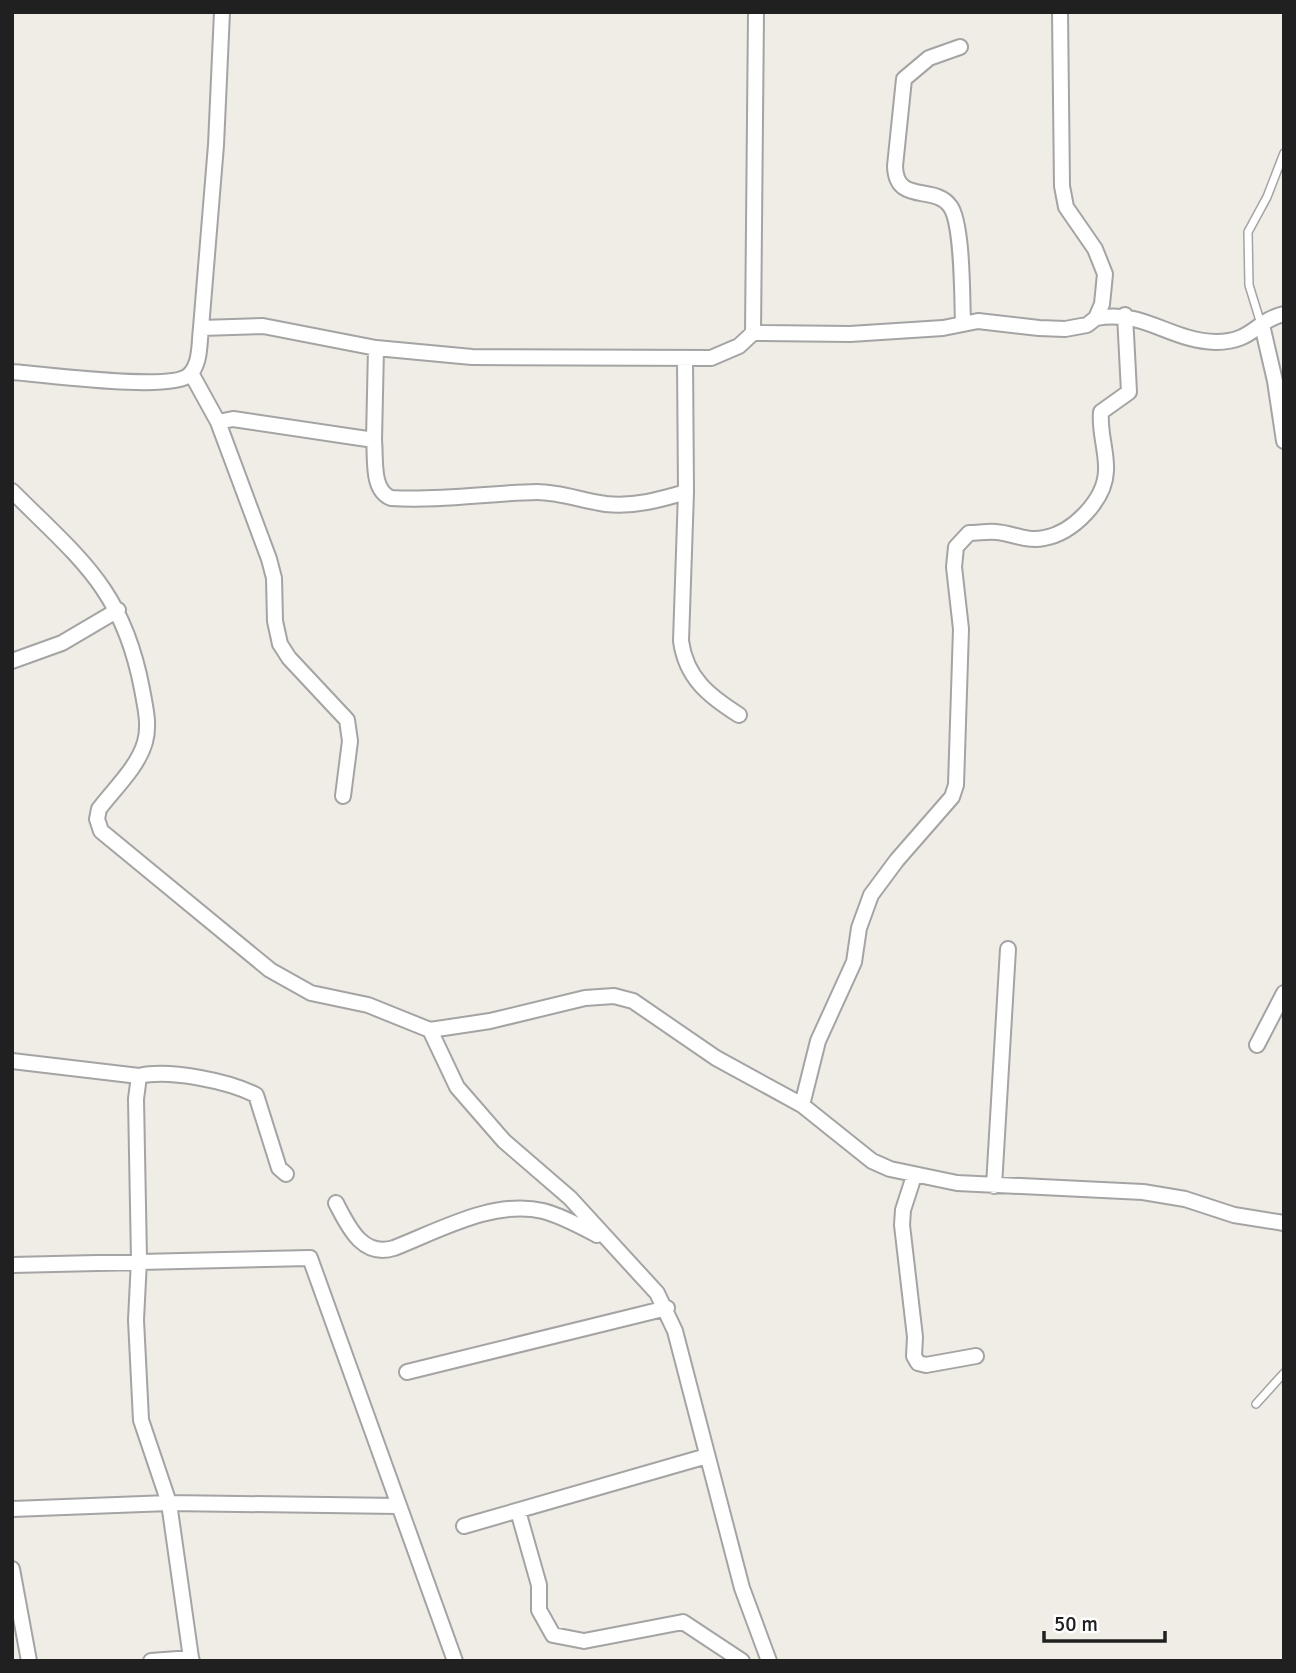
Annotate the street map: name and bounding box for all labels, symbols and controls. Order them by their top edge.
scale bar [1044,1600,1165,1644]
text: 50 m [1054,1611,1098,1637]

